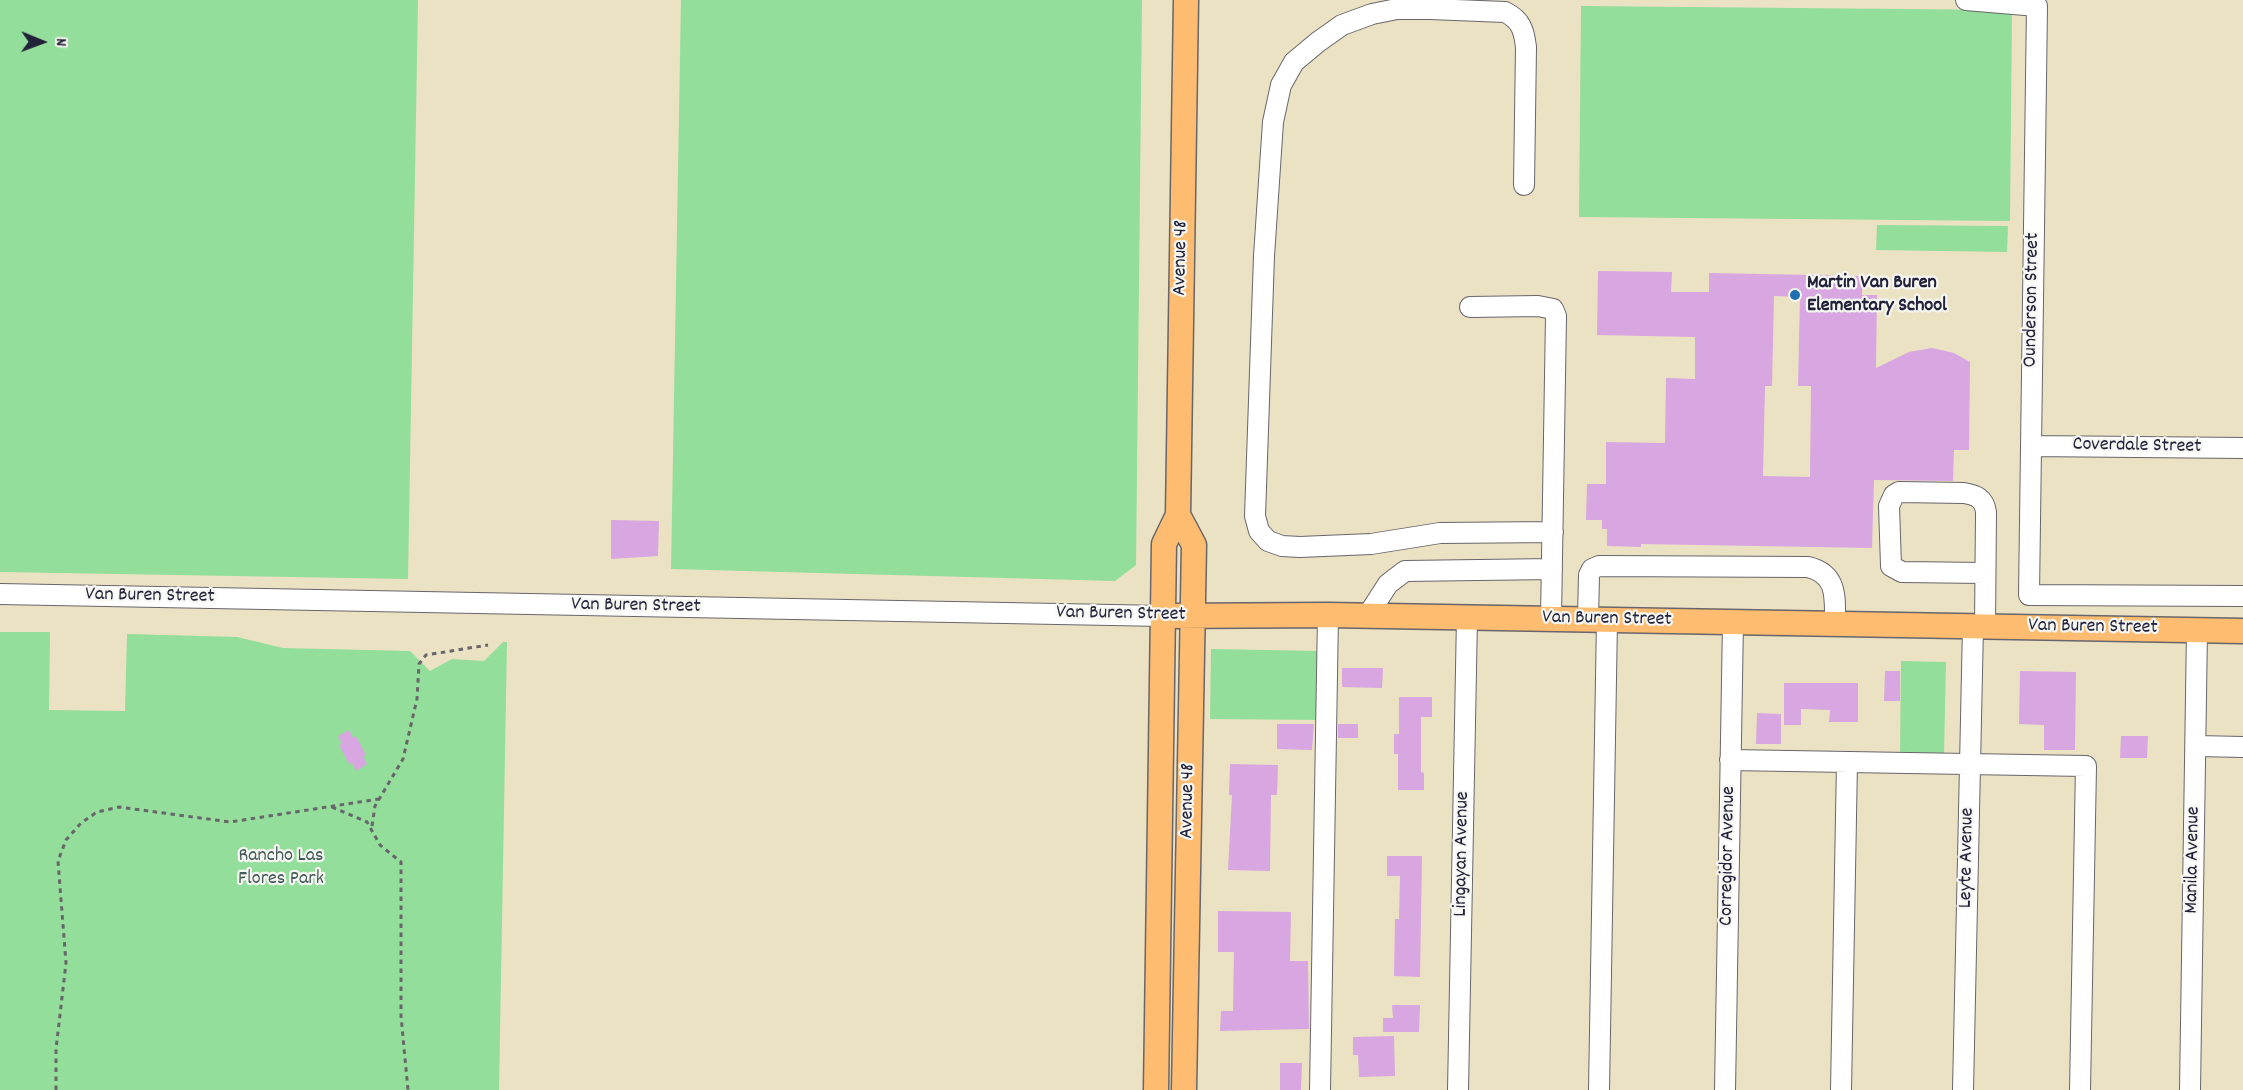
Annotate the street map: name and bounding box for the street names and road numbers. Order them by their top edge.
street label: Avenue 48 [1169,220,1195,296]
street label: Ounderson Street [2020,232,2046,368]
street label: Coverdale Street [2072,434,2202,460]
street label: Van Buren Street [85,584,215,610]
street label: Van Buren Street [571,594,701,620]
street label: Van Buren Street [1056,602,1186,628]
street label: Van Buren Street [1542,607,1672,633]
street label: Van Buren Street [2028,615,2158,641]
street label: Avenue 48 [1176,763,1202,839]
street label: Corregidor Avenue [1716,786,1742,926]
street label: Lingayan Avenue [1450,791,1476,917]
street label: Manila Avenue [2181,806,2207,914]
street label: Leyte Avenue [1955,808,1981,908]

